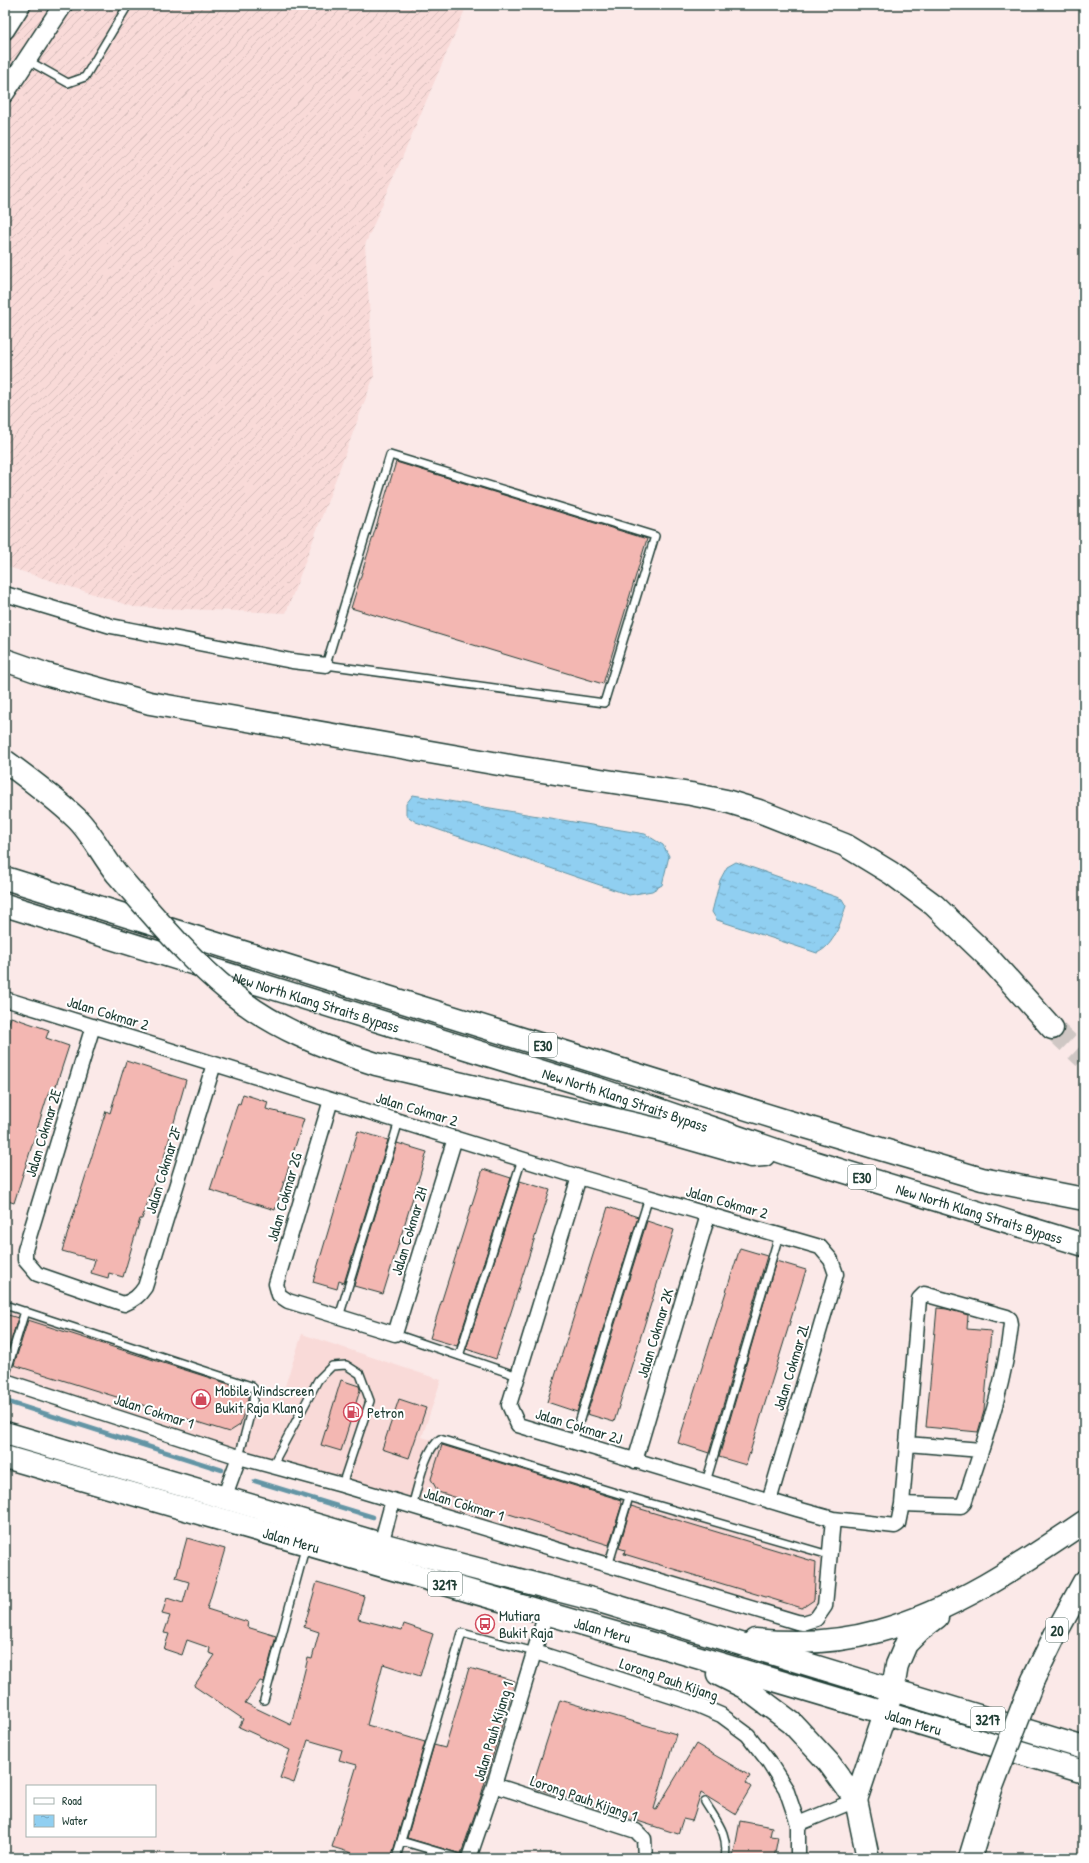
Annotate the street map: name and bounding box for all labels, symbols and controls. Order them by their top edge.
street label: New North Klang Straits Bypass [231,966,402,1037]
street label: Jalan Cokmar 2 [65,991,151,1035]
road number: E30 [529,1033,557,1057]
street label: New North Klang Straits Bypass [540,1062,711,1137]
street label: Jalan Cokmar 2E [20,1086,66,1180]
street label: Jalan Cokmar 2 [374,1087,460,1131]
street label: Jalan Cokmar 2F [140,1124,186,1216]
street label: Jalan Cokmar 2G [261,1149,307,1244]
road number: E30 [848,1165,876,1189]
street label: New North Klang Straits Bypass [894,1178,1065,1248]
street label: Jalan Cokmar 2 [684,1180,770,1224]
street label: Jalan Cokmar 2H [386,1184,432,1278]
street label: Jalan Cokmar 2K [631,1286,679,1380]
street label: Jalan Cokmar 2L [768,1321,814,1413]
place label: Mobile Windscreen Bukit Raja Klang [215,1380,314,1418]
street label: Jalan Cokmar 1 [111,1388,197,1434]
shop icon: Mobile Windscreen Bukit Raja Klang [190,1388,212,1410]
fuel station icon: Petron [342,1401,364,1423]
place label: Petron [367,1402,404,1423]
street label: Jalan Cokmar 2J [533,1403,625,1449]
street label: Jalan Cokmar 1 [421,1482,507,1526]
street label: Jalan Meru [260,1521,322,1558]
road number: 3217 [428,1572,462,1596]
place label: Mutiara Bukit Raja [499,1605,553,1643]
street label: Jalan Meru [572,1611,634,1648]
bus stop icon: Mutiara Bukit Raja [474,1613,496,1635]
road number: 20 [1046,1618,1068,1642]
street label: Lorong Pauh Kijang [617,1652,722,1706]
street label: Jalan Pauh Kijang 1 [468,1679,518,1783]
street label: Jalan Meru [882,1703,944,1740]
road number: 3217 [971,1707,1005,1731]
street label: Lorong Pauh Kijang 1 [528,1770,640,1826]
legend [26,1785,156,1837]
text: Road [62,1792,82,1809]
text: Water [62,1812,88,1829]

